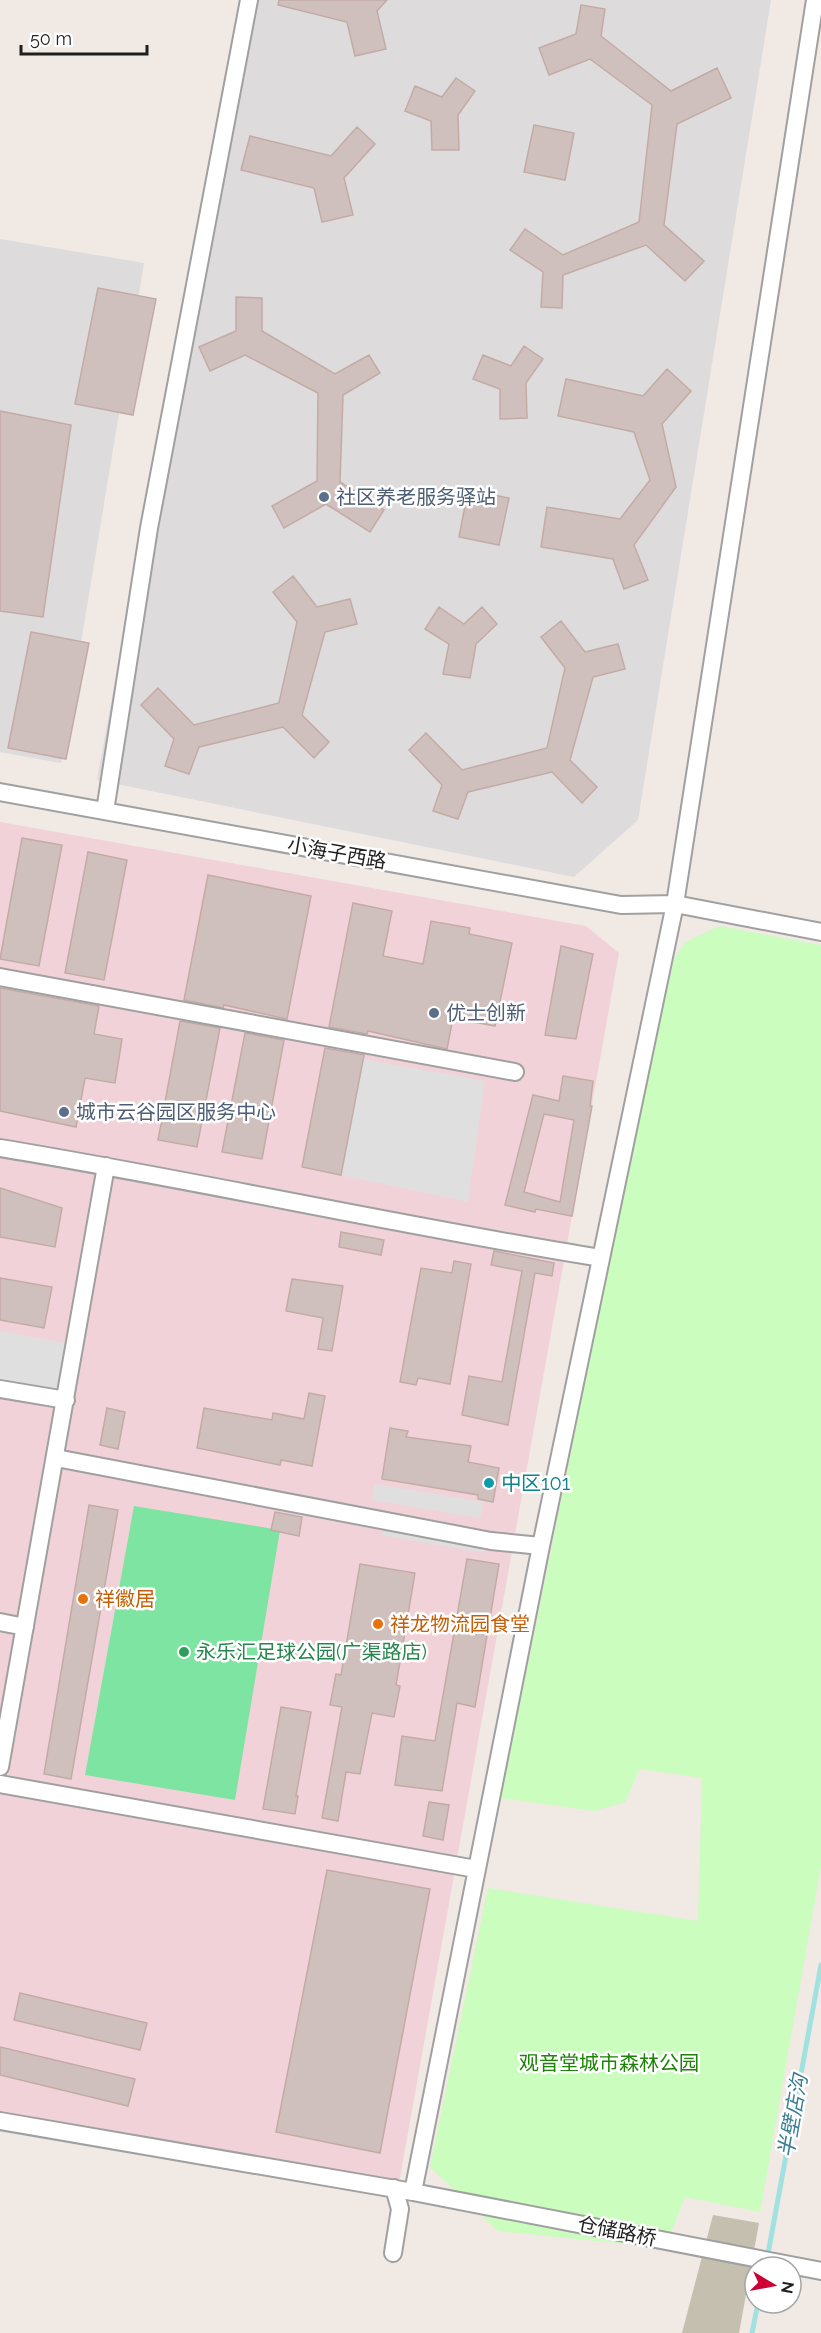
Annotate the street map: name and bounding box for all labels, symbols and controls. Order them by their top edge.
scale bar [21,18,147,56]
text: 50 m [30,28,72,49]
place label: 社区养老服务驿站 [336,485,496,509]
marker: 社区养老服务驿站 [317,490,331,504]
street label: 小海子西路 [286,832,388,874]
place label: 优士创新 [446,1001,526,1025]
marker: 优士创新 [427,1006,441,1020]
place label: 城市云谷园区服务中心 [76,1100,276,1124]
marker: 城市云谷园区服务中心 [57,1105,71,1119]
place label: 中区101 [501,1471,571,1495]
marker: 中区101 [482,1476,496,1490]
place label: 祥徽居 [95,1587,155,1611]
marker: 祥徽居 [76,1592,90,1606]
place label: 祥龙物流园食堂 [390,1612,530,1636]
marker: 祥龙物流园食堂 [371,1617,385,1631]
place label: 永乐汇足球公园(广渠路店) [196,1640,427,1664]
marker: 永乐汇足球公园(广渠路店) [177,1645,191,1659]
park label: 观音堂城市森林公园 [519,2051,699,2075]
water label: 半壁店沟 [773,2070,812,2159]
street label: 仓储路桥 [575,2212,659,2250]
north arrow [743,2255,803,2315]
text: N [777,2280,798,2295]

